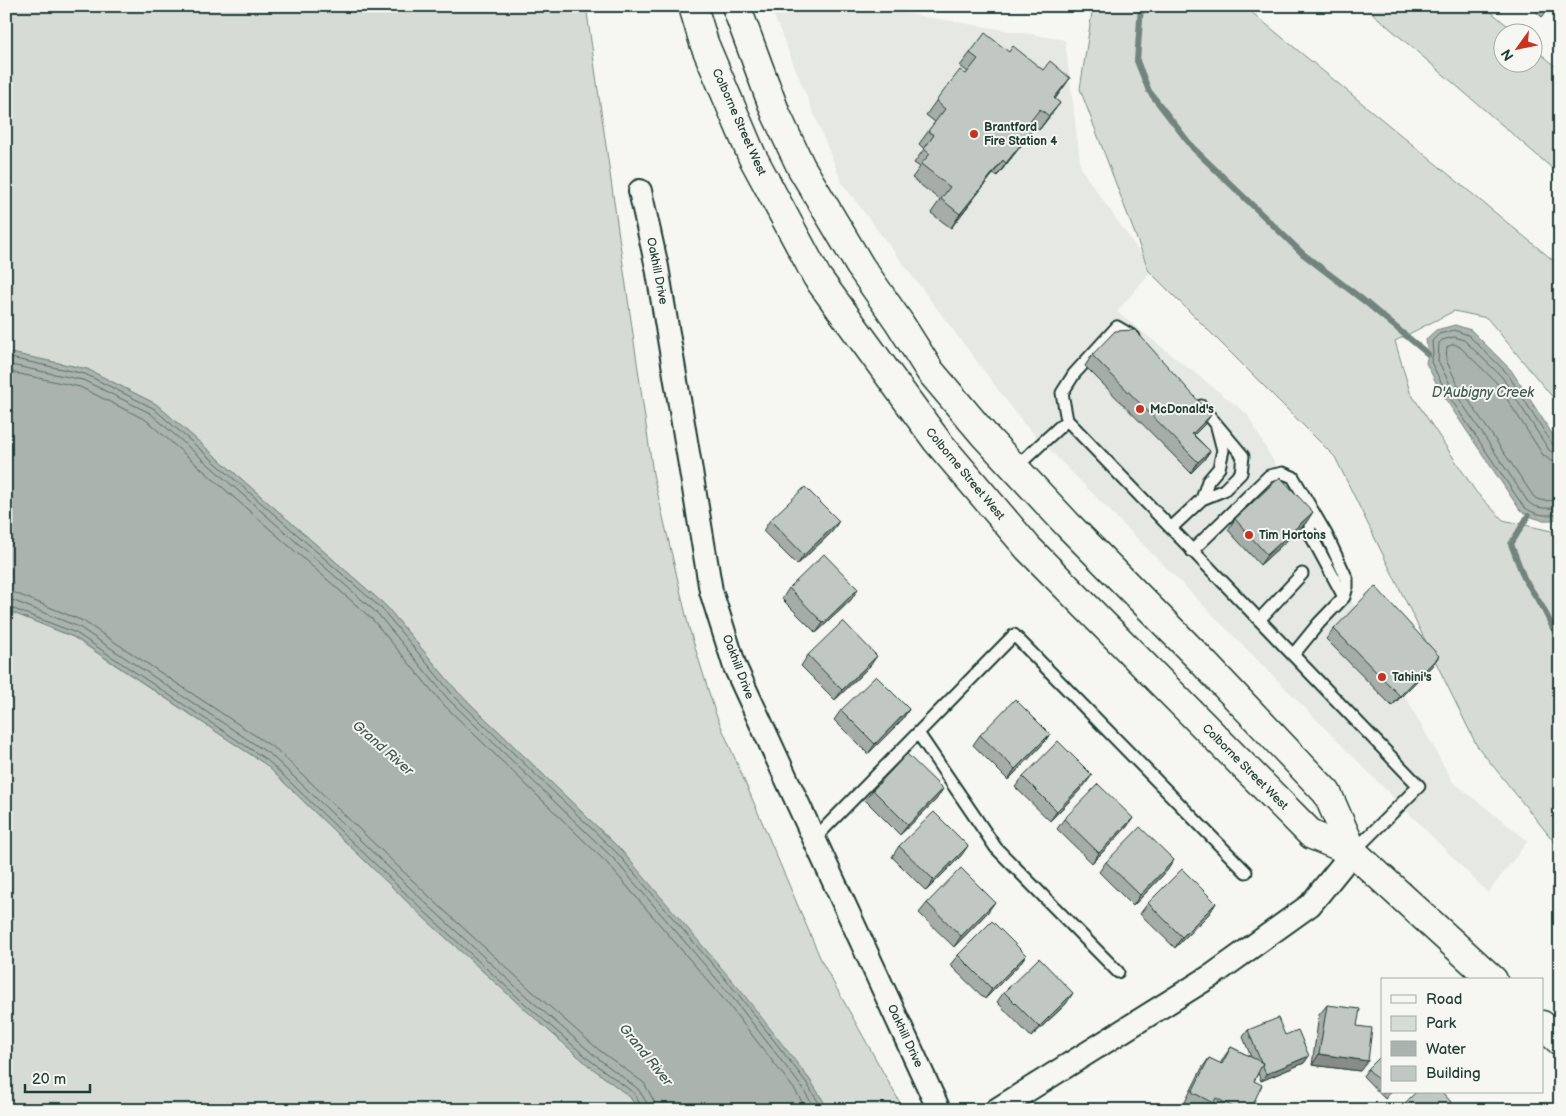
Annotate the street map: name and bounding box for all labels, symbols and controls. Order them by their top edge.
north arrow [1494,22,1544,72]
text: N [1498,46,1518,64]
street label: Colborne Street West [709,66,769,178]
place label: Brantford Fire Station 4 [984,120,1057,149]
marker: Brantford Fire Station 4 [968,128,980,140]
street label: Oakhill Drive [643,236,671,306]
water label: D'Aubigny Creek [1432,384,1535,401]
place label: McDonald's [1150,402,1214,417]
marker: McDonald's [1134,403,1146,415]
street label: Colborne Street West [922,425,1008,523]
place label: Tim Hortons [1259,528,1326,543]
marker: Tim Hortons [1243,529,1255,541]
street label: Oakhill Drive [719,633,757,701]
place label: Tahini's [1392,670,1432,685]
marker: Tahini's [1376,671,1388,683]
water label: Grand River [349,717,418,780]
street label: Colborne Street West [1199,721,1291,813]
legend [1381,978,1544,1094]
text: Road [1426,990,1462,1009]
street label: Oakhill Drive [884,1002,926,1070]
text: Park [1426,1014,1457,1033]
water label: Grand River [616,1020,677,1090]
text: Water [1426,1040,1466,1059]
scale bar [25,1061,90,1093]
text: Building [1426,1064,1481,1083]
text: 20 m [32,1070,66,1089]

